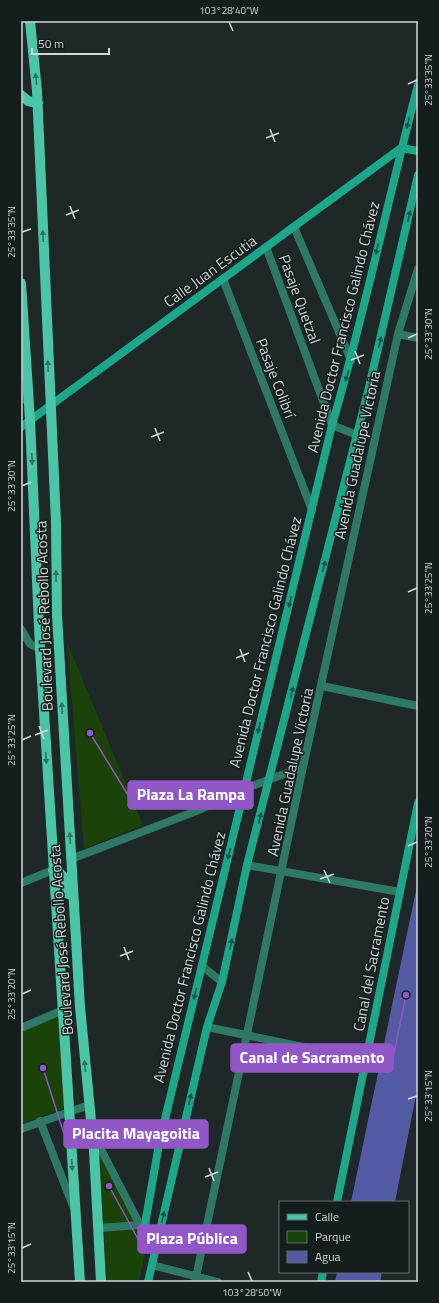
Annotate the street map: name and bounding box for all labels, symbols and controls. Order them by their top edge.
text: 103°28'40"W [199,3,259,18]
scale bar [32,30,109,56]
text: 50 m [38,34,64,53]
text: 25°33'35"N [421,54,436,106]
one-way arrow [33,73,39,85]
one-way arrow [405,117,411,129]
street label: Avenida Doctor Francisco Galindo Chávez [301,199,385,455]
text: 25°33'35"N [4,206,19,258]
one-way arrow [406,209,412,222]
one-way arrow [40,229,46,242]
street label: Calle Juan Escutia [159,229,262,313]
one-way arrow [374,243,380,256]
street label: Pasaje Quetzal [273,251,327,347]
text: 25°33'30"N [421,308,436,360]
street label: Pasaje Colibrí [250,335,302,423]
one-way arrow [377,336,383,348]
one-way arrow [45,360,52,372]
street label: Avenida Guadalupe Victoria [328,368,386,541]
one-way arrow [344,370,350,382]
one-way arrow [29,453,35,466]
text: 25°33'30"N [4,460,19,512]
street label: Avenida Doctor Francisco Galindo Chávez [223,514,307,770]
street label: Boulevard José Rebollo Acosta [29,520,59,712]
one-way arrow [321,559,327,571]
text: 25°33'25"N [421,562,436,614]
one-way arrow [53,569,59,582]
one-way arrow [286,596,292,608]
street label: Avenida Guadalupe Victoria [261,685,319,858]
one-way arrow [289,685,295,697]
one-way arrow [59,702,66,714]
text: 25°33'25"N [4,714,19,766]
one-way arrow [256,722,262,734]
one-way arrow [43,752,50,764]
callout: Plaza La Rampa [128,781,253,809]
text: Plaza La Rampa [137,782,245,806]
one-way arrow [257,811,263,823]
text: 25°33'20"N [421,816,436,868]
street label: Avenida Doctor Francisco Galindo Chávez [147,829,231,1085]
one-way arrow [67,831,73,844]
street label: Boulevard José Rebollo Acosta [43,844,79,1036]
one-way arrow [225,848,231,860]
street label: Canal del Sacramento [347,895,395,1033]
one-way arrow [228,938,234,950]
text: 25°33'20"N [4,968,19,1020]
one-way arrow [192,988,198,1000]
callout: Canal de Sacramento [231,1044,393,1072]
text: Canal de Sacramento [239,1045,385,1069]
one-way arrow [82,1060,88,1072]
text: 25°33'15"N [421,1070,436,1122]
one-way arrow [187,1092,193,1104]
callout: Placita Mayagoitia [64,1120,208,1148]
text: Placita Mayagoitia [72,1121,200,1145]
one-way arrow [68,1159,75,1171]
legend [279,1201,409,1273]
text: Calle [315,1207,339,1226]
one-way arrow [160,1211,166,1223]
text: 25°33'15"N [4,1222,19,1274]
callout: Plaza Pública [138,1225,246,1253]
text: Plaza Pública [146,1226,238,1250]
text: Parque [315,1227,351,1246]
text: Agua [315,1247,341,1266]
text: 103°28'50"W [222,1285,282,1300]

